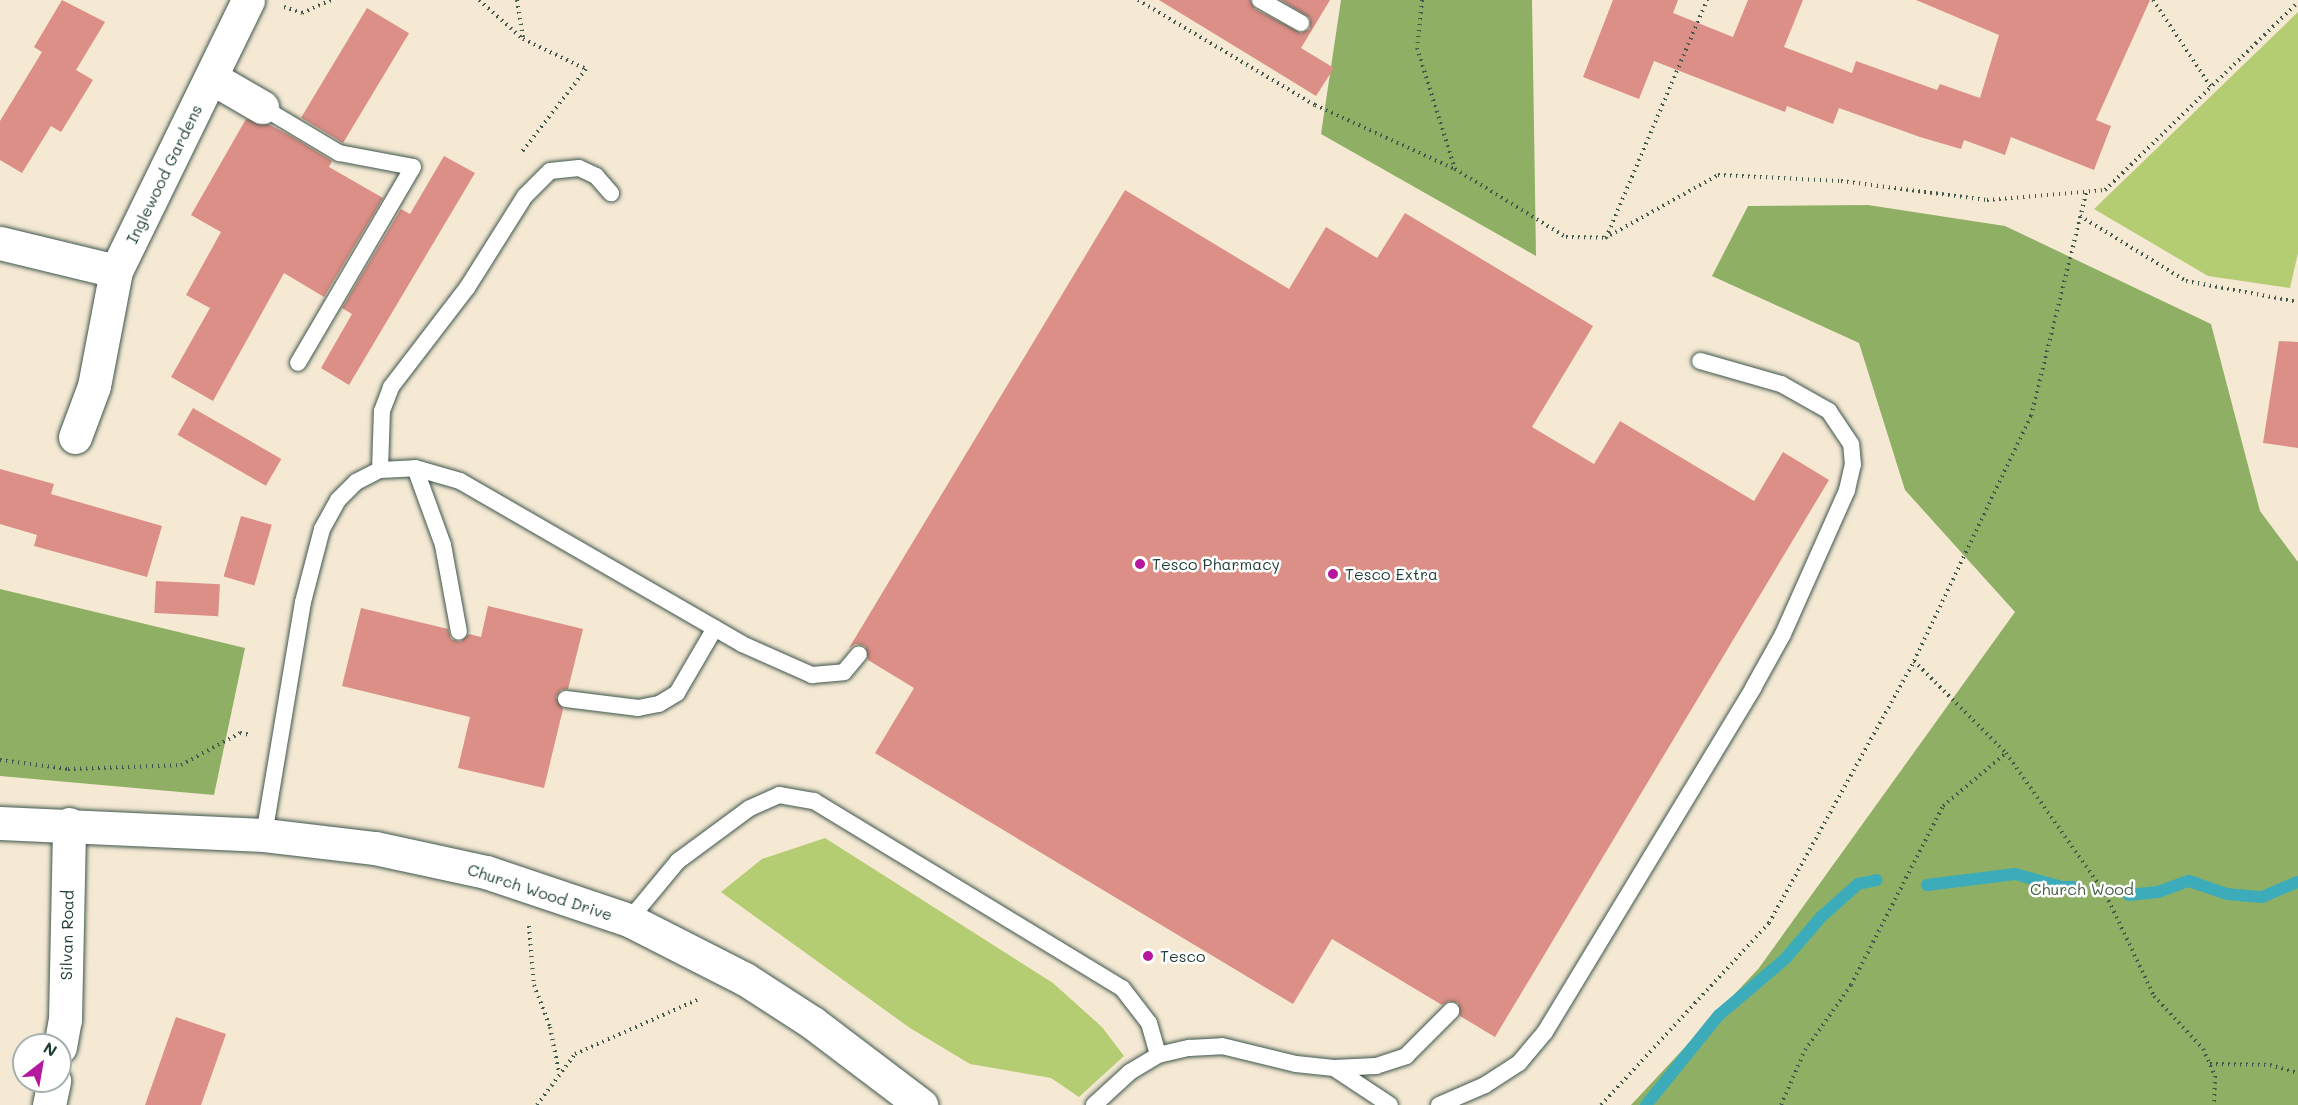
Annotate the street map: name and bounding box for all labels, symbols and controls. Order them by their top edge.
street label: Inglewood Gardens [122,101,206,247]
place label: Tesco Pharmacy [1152,554,1280,574]
marker: Tesco Pharmacy [1133,557,1147,571]
place label: Tesco Extra [1345,564,1438,584]
marker: Tesco Extra [1326,567,1340,581]
street label: Church Wood Drive [465,859,615,925]
park label: Church Wood [2030,879,2134,899]
street label: Silvan Road [57,890,77,980]
place label: Tesco [1160,946,1205,966]
marker: Tesco [1141,949,1155,963]
north arrow [12,1033,72,1093]
text: N [40,1037,61,1061]

